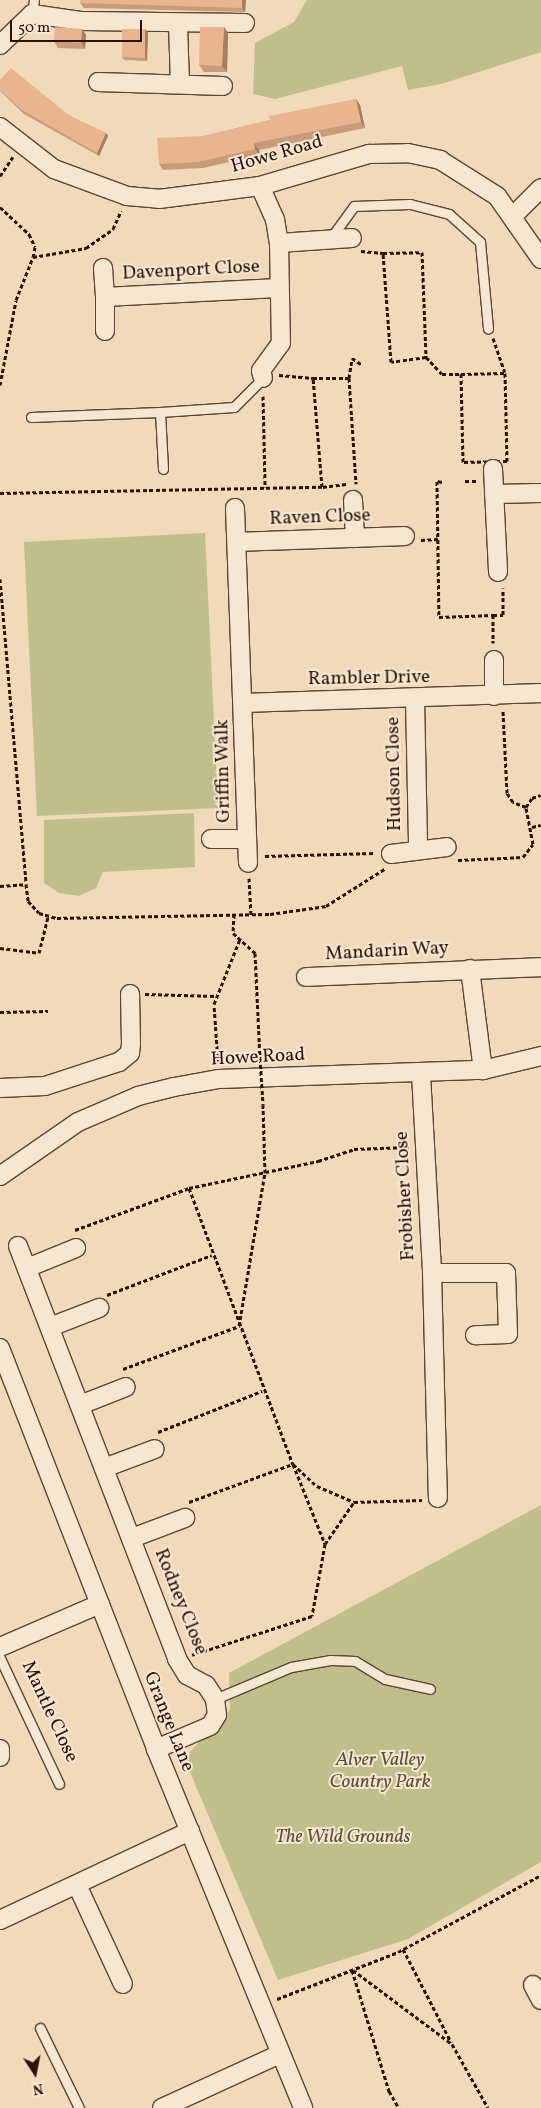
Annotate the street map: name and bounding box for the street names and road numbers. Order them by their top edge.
street label: Howe Road [228,131,326,179]
street label: Davenport Close [122,256,260,286]
street label: Raven Close [269,505,371,531]
street label: Rambler Drive [308,667,430,691]
street label: Hudson Close [383,717,407,831]
street label: Griffin Walk [212,719,236,823]
street label: Mandarin Way [324,937,450,967]
street label: Howe Road [210,1044,306,1072]
street label: Frobisher Close [391,1131,421,1261]
street label: Rodney Close [148,1545,212,1659]
street label: Mantle Close [16,1658,82,1766]
street label: Grange Lane [138,1669,198,1775]

